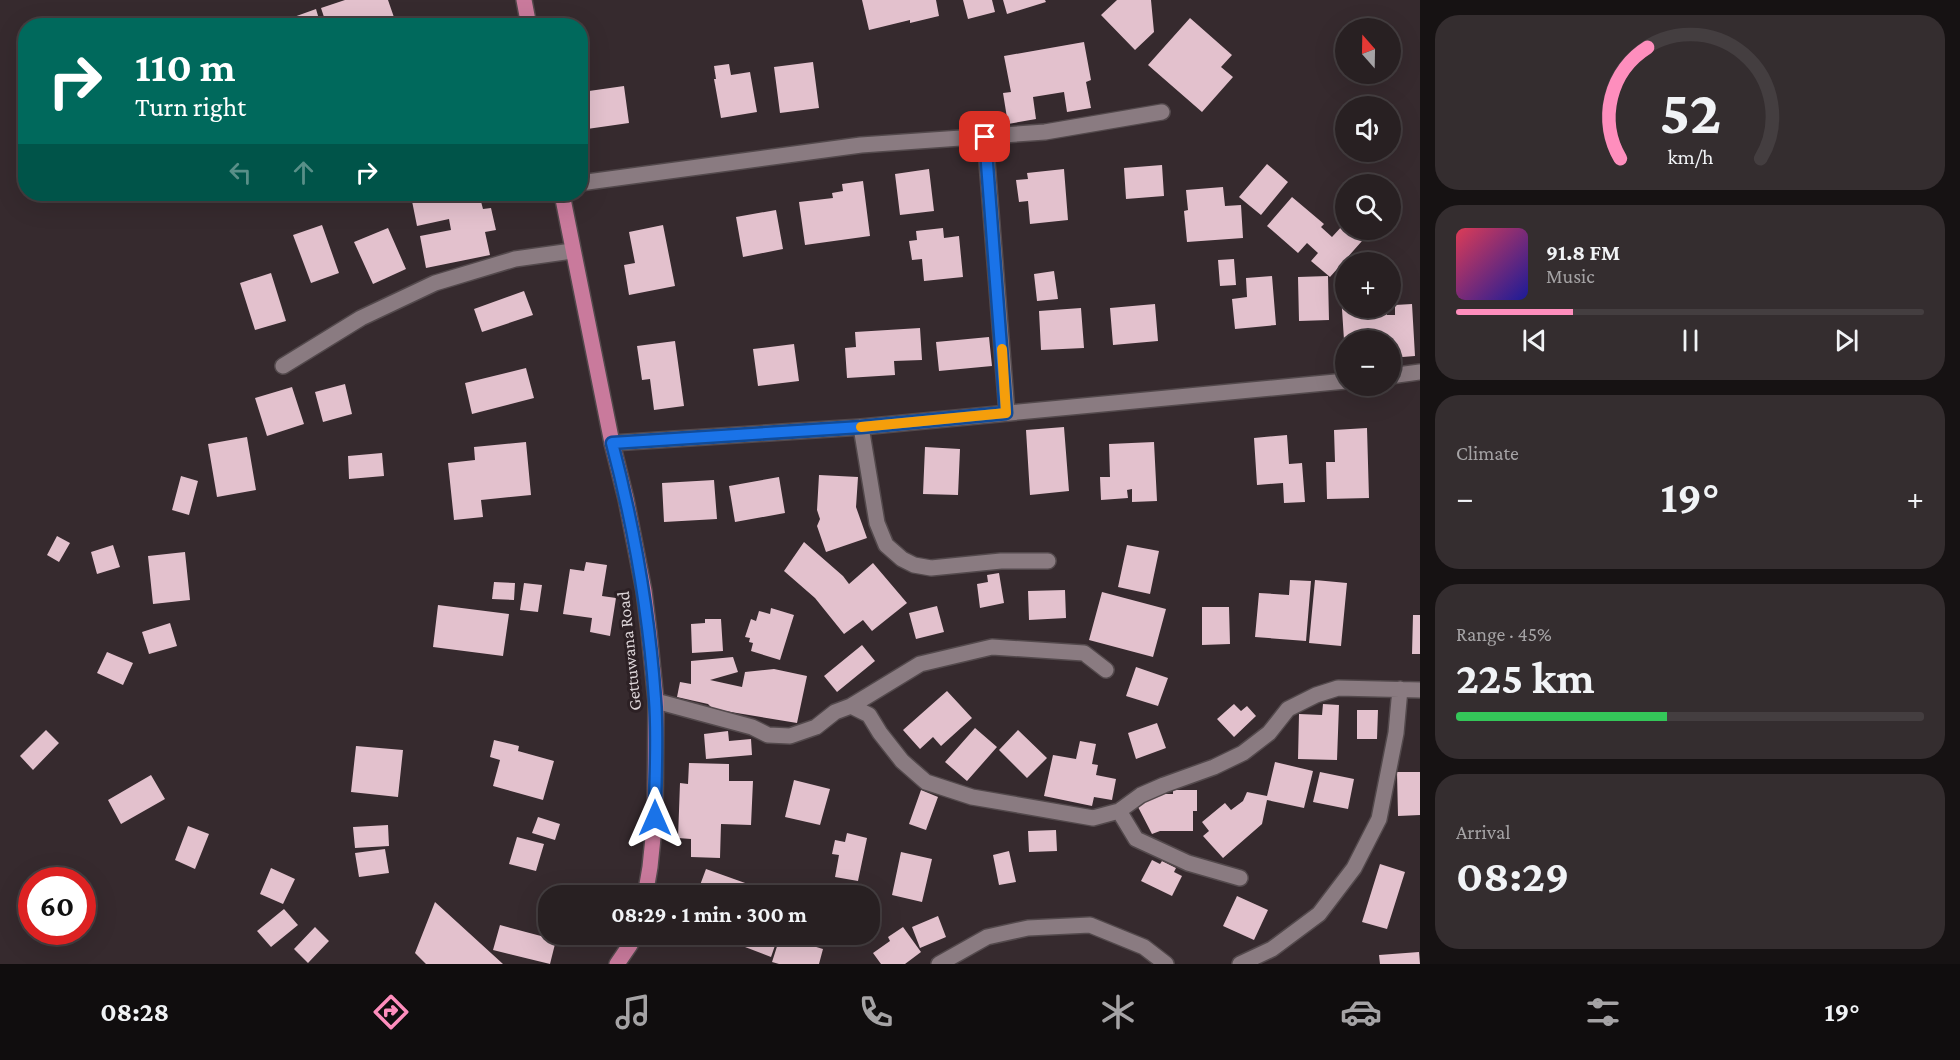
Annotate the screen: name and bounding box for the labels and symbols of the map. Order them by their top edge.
north arrow [1335,18,1401,84]
pin [959,111,1010,162]
street label: Gettuwana Road [613,590,645,712]
position arrow [623,786,687,850]
speed limit sign: 60 [18,867,96,945]

